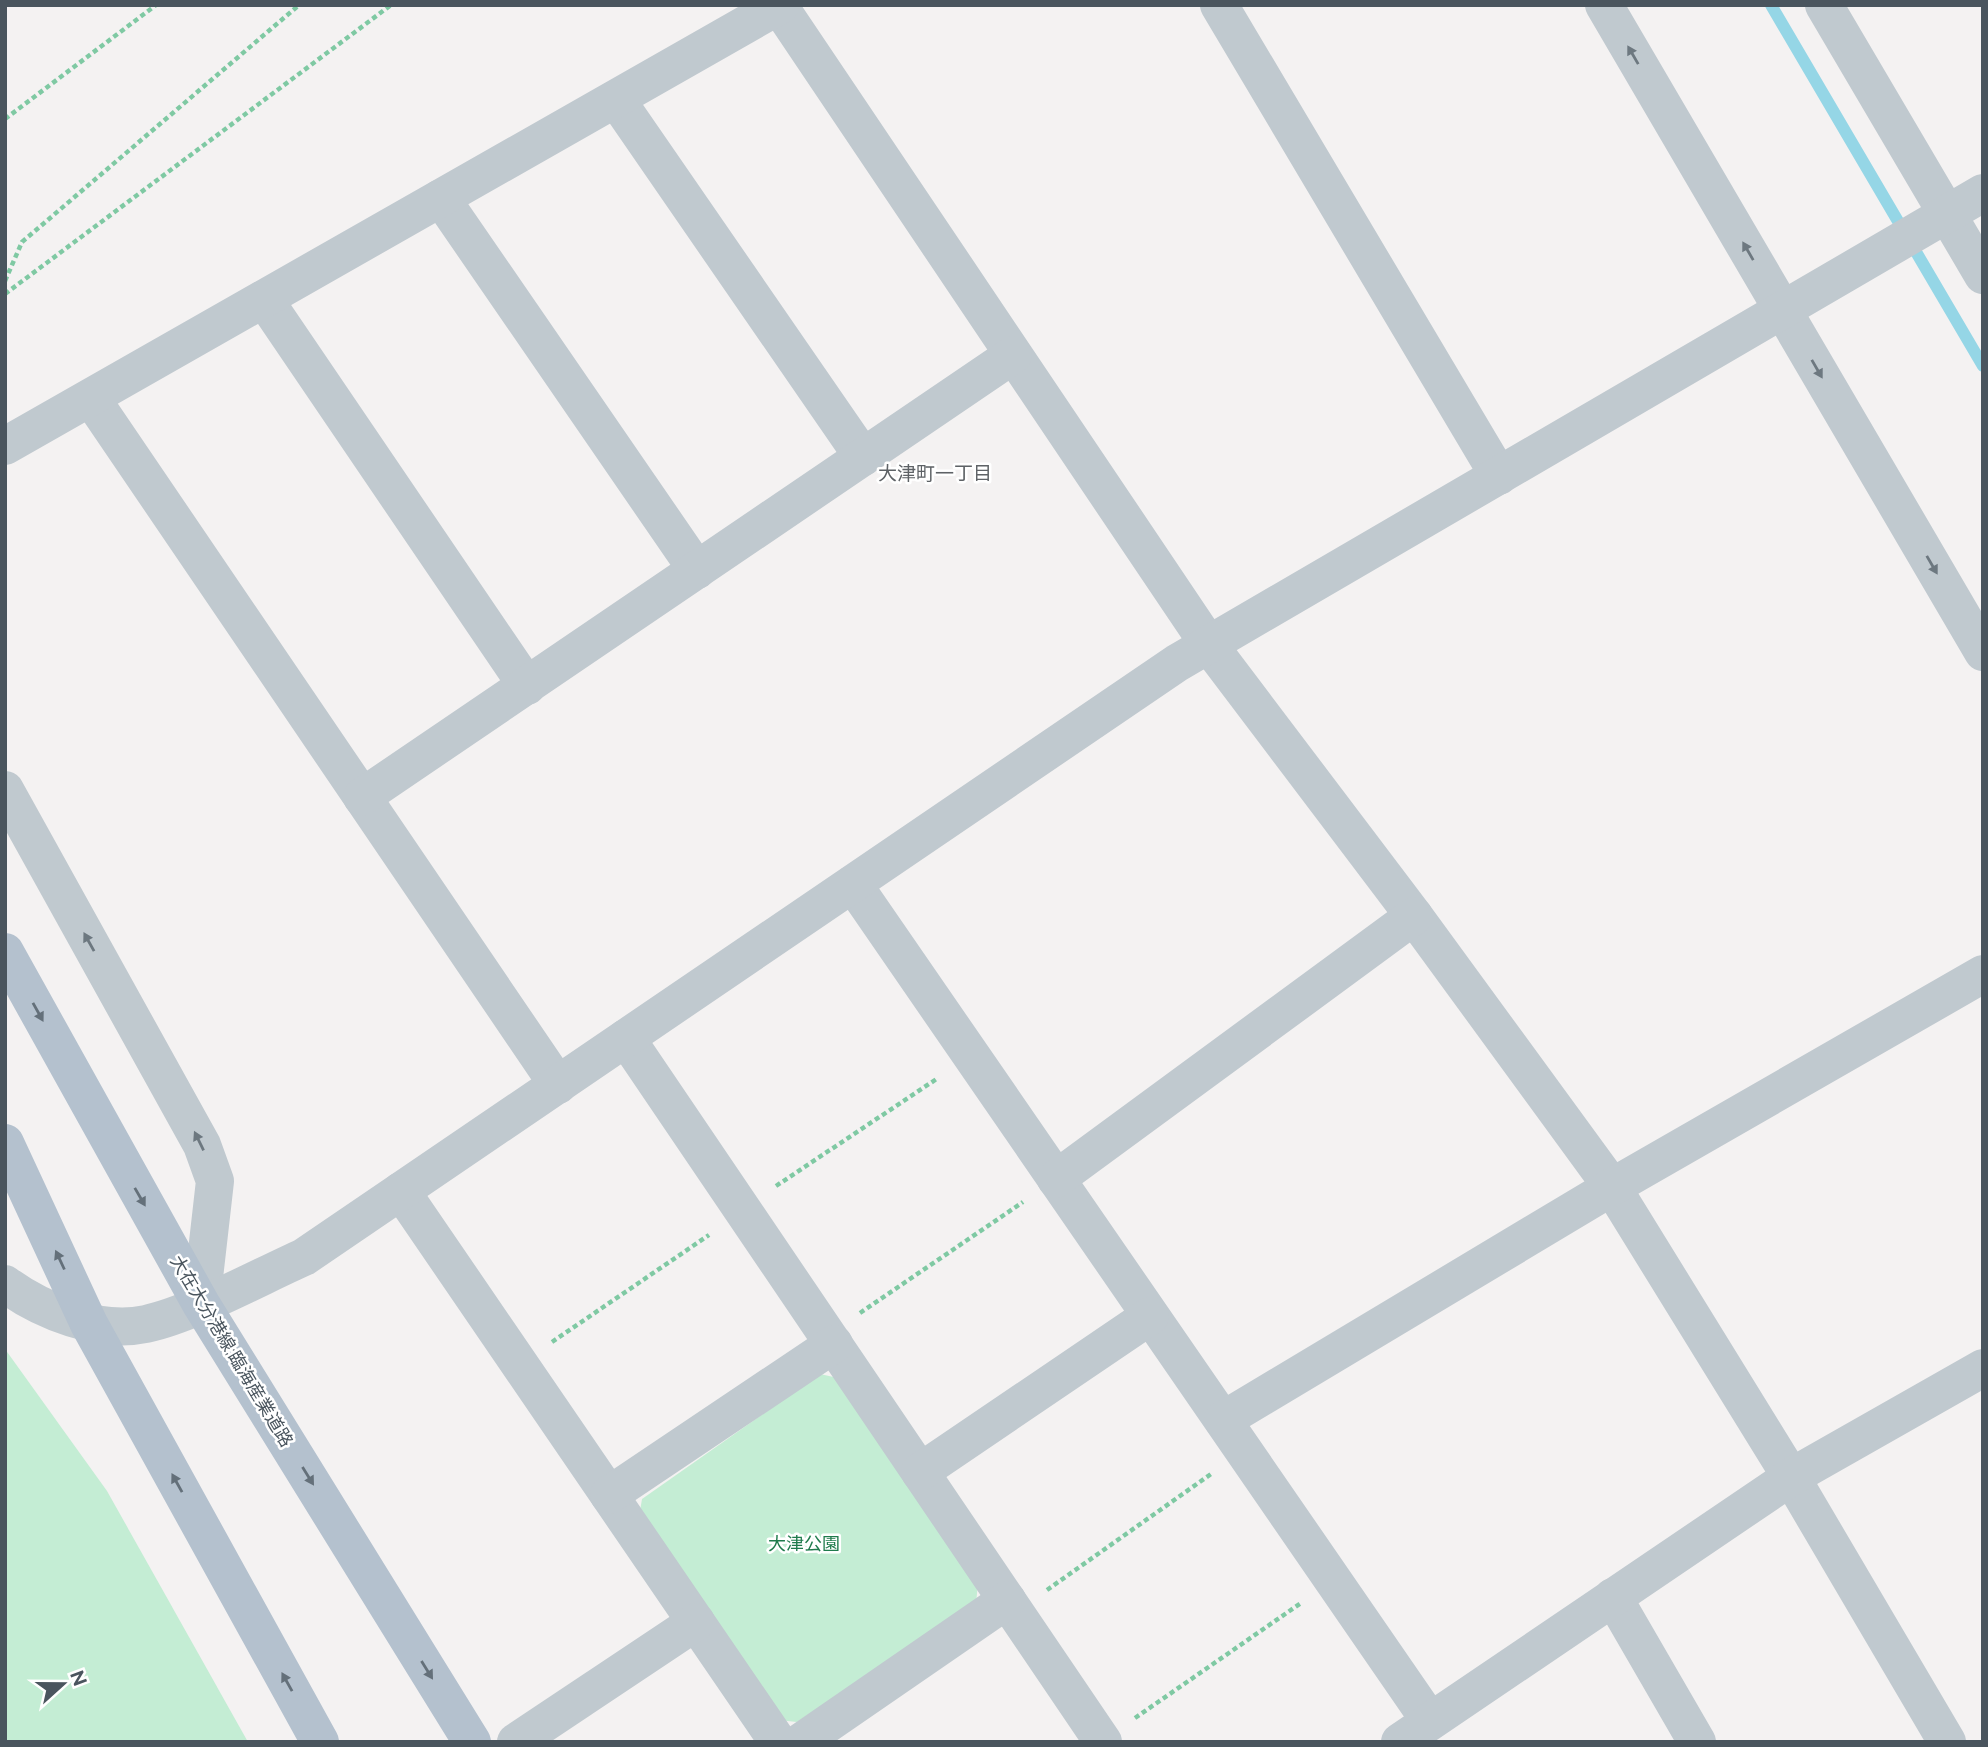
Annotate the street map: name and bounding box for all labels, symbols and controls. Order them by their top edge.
one-way arrow [1627,45,1639,65]
one-way arrow [1742,242,1754,261]
one-way arrow [1811,359,1823,379]
district label: 大津町一丁目 [878,462,992,484]
one-way arrow [1926,556,1938,575]
one-way arrow [83,932,95,952]
one-way arrow [32,1002,44,1022]
one-way arrow [193,1131,205,1151]
one-way arrow [134,1188,146,1207]
one-way arrow [54,1250,66,1270]
street label: 大在大分港線;臨海産業道路 [166,1251,298,1451]
one-way arrow [301,1467,314,1486]
one-way arrow [172,1472,184,1492]
park label: 大津公園 [768,1533,840,1554]
north arrow [28,1649,98,1719]
one-way arrow [421,1660,434,1679]
text: N [66,1667,92,1689]
one-way arrow [281,1672,293,1692]

